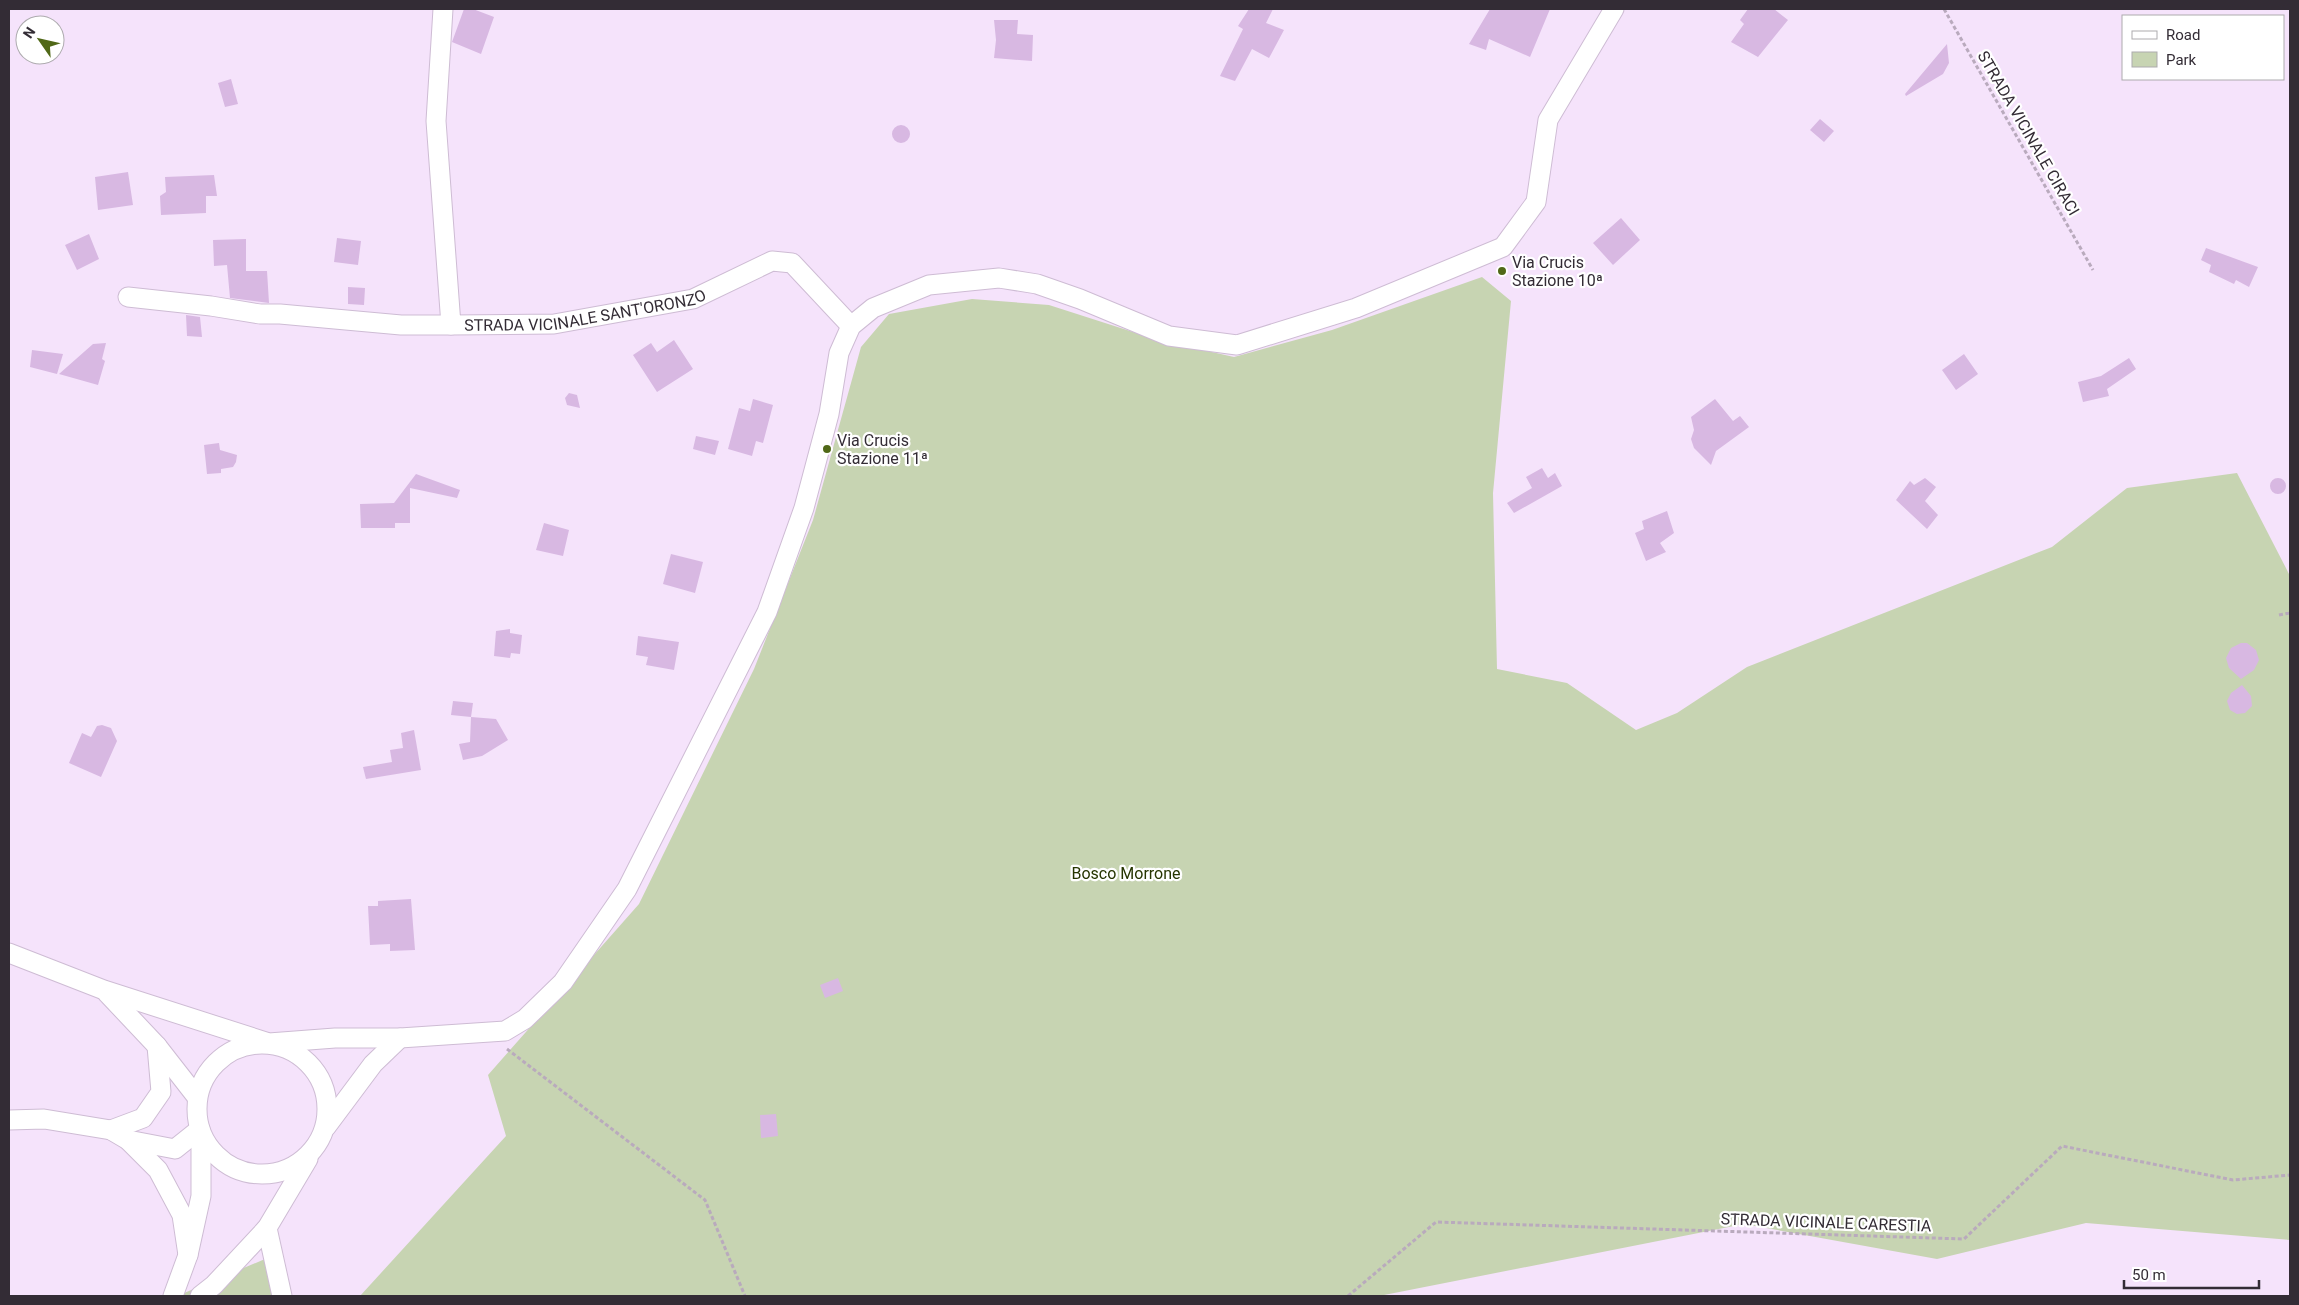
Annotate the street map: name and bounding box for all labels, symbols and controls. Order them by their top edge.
north arrow [15,15,65,65]
legend [2122,15,2284,80]
text: N [20,24,39,41]
text: Road [2166,26,2200,44]
street label: STRADA VICINALE CIRACI [1974,48,2083,219]
text: Park [2166,51,2197,69]
place label: Via Crucis Stazione 10ª [1512,253,1603,290]
marker: Via Crucis Stazione 10ª [1496,265,1508,277]
street label: STRADA VICINALE SANT'ORONZO [464,285,709,335]
place label: Via Crucis Stazione 11ª [837,431,928,468]
marker: Via Crucis Stazione 11ª [821,443,833,455]
park label: Bosco Morrone [1071,864,1181,883]
street label: STRADA VICINALE CARESTIA [1720,1209,1932,1236]
scale bar [2124,1258,2259,1290]
text: 50 m [2132,1266,2166,1284]

